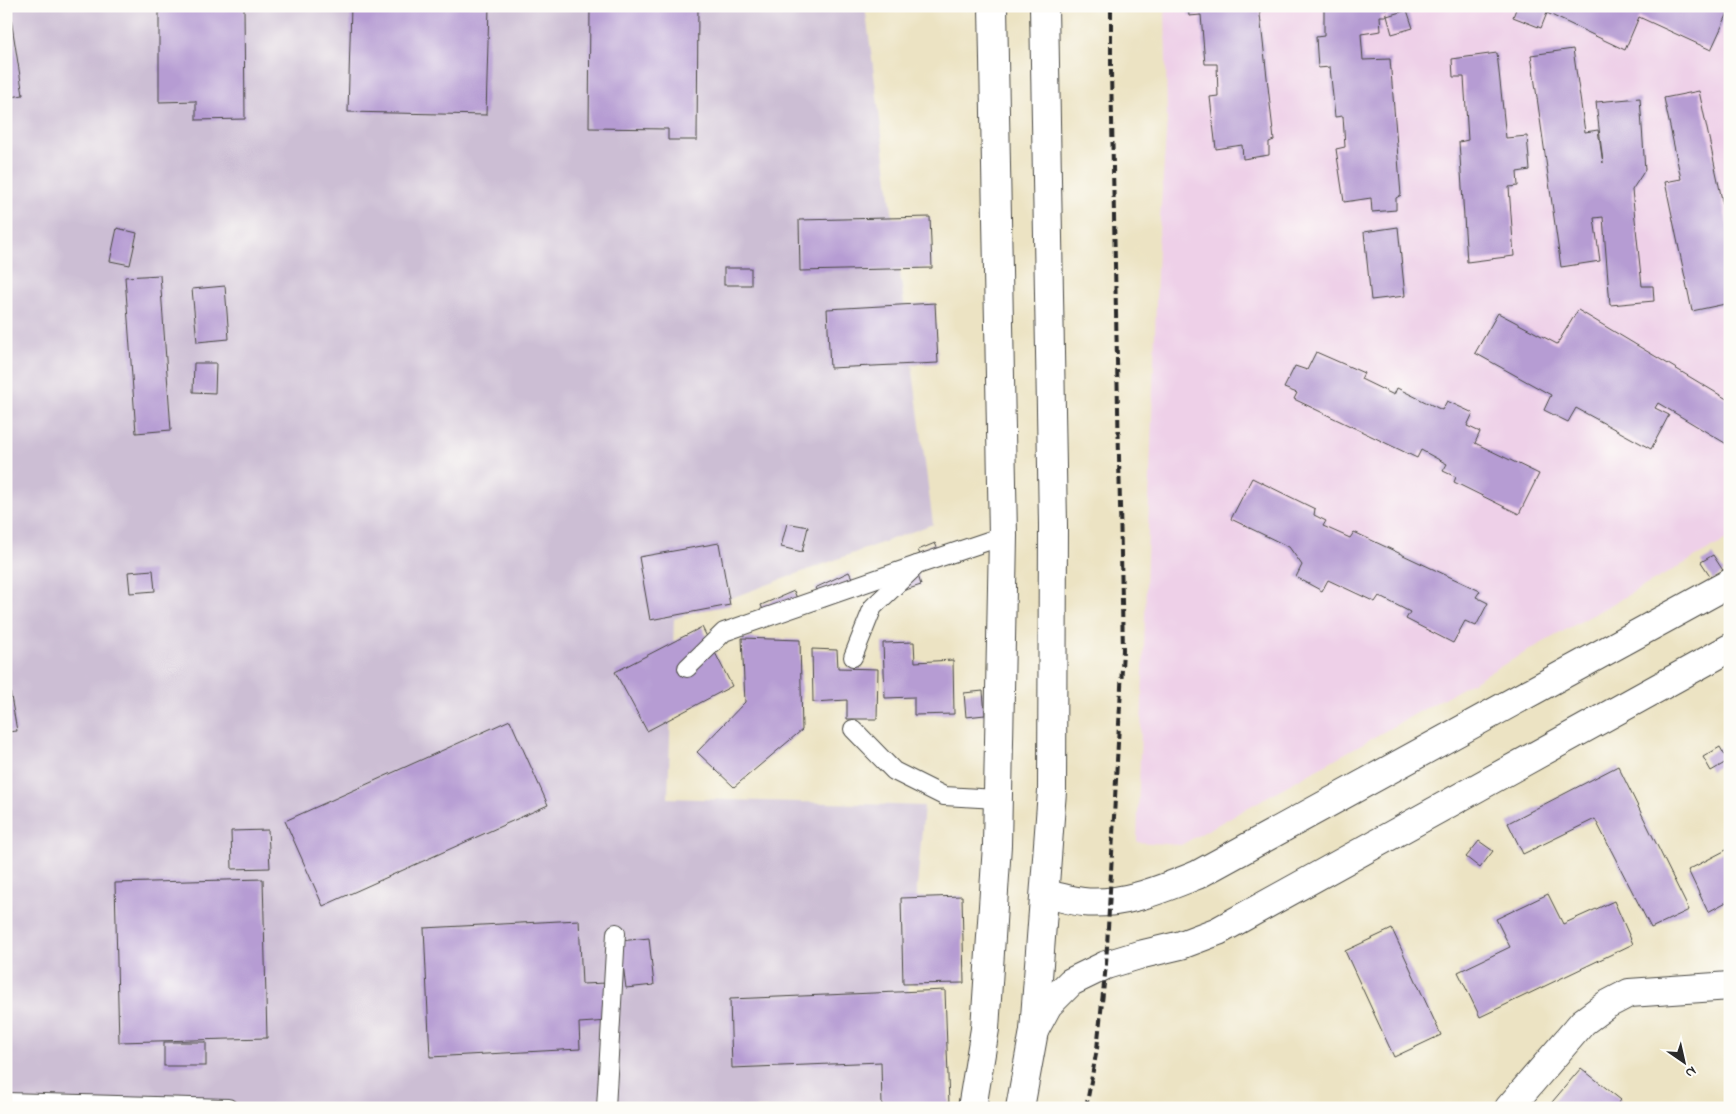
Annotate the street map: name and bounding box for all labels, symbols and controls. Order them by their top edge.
north arrow [1658,1036,1708,1086]
text: N [1681,1060,1700,1083]

